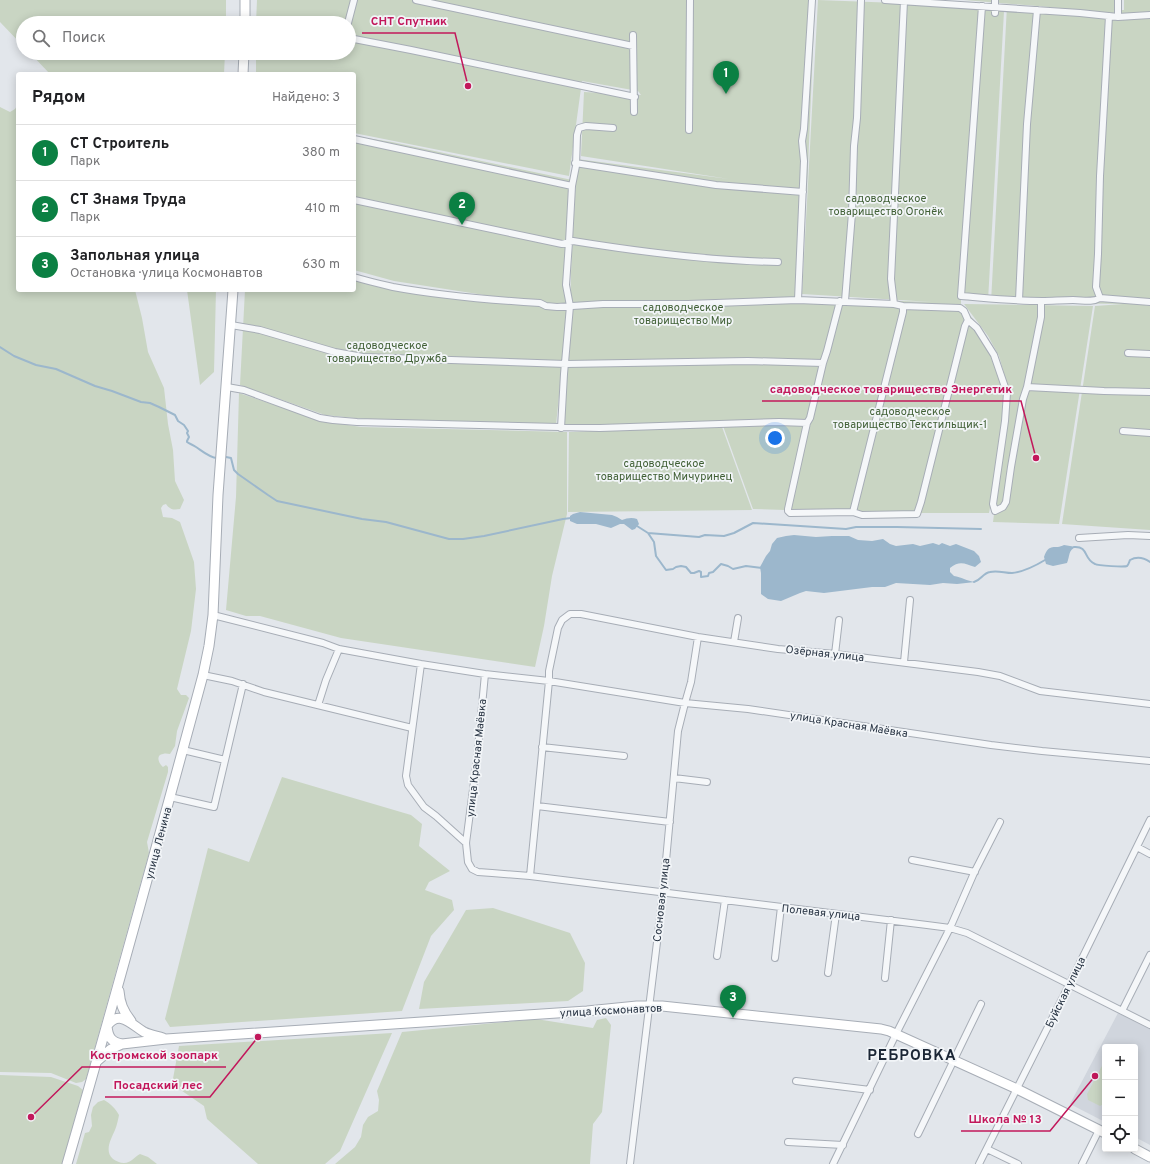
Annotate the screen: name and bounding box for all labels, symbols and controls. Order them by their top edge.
callout: СНТ Спутник [362,9,455,33]
text: СНТ Спутник [371,14,447,30]
search box [16,16,356,60]
icon: search [30,27,52,49]
text: Поиск [62,29,106,48]
pin: 1 [713,61,739,94]
text: Рядом [32,87,85,109]
text: Найдено: 3 [272,90,340,106]
text: СТ Строитель [70,135,169,154]
text: 1 [42,145,48,161]
text: 380 m [302,145,340,161]
text: Парк [70,154,100,170]
text: СТ Знамя Труда [70,191,186,210]
pin: 2 [449,192,475,225]
park label: садоводческое товарищество Огонёк [829,192,943,219]
text: 2 [41,201,49,217]
text: 410 m [305,201,340,217]
text: Парк [70,210,100,226]
text: Запольная улица [70,247,200,266]
text: 3 [41,257,49,273]
text: 630 m [302,257,340,273]
text: Остановка · улица Космонавтов [70,266,263,282]
park label: садоводческое товарищество Мир [634,301,732,328]
park label: садоводческое товарищество Дружба [327,339,447,366]
callout: садоводческое товарищество Энергетик [762,377,1021,401]
text: садоводческое товарищество Энергетик [770,382,1012,398]
park label: садоводческое товарищество Текстильщик-1 [833,405,987,432]
your location [765,428,785,448]
park label: садоводческое товарищество Мичуринец [596,457,733,484]
street label: Озёрная улица [785,643,865,665]
street label: улица Красная Маёвка [464,698,490,818]
street label: улица Красная Маёвка [789,709,909,741]
street label: улица Ленина [143,805,175,881]
street label: Сосновая улица [651,857,673,943]
street label: Полевая улица [781,902,861,924]
street label: Буйская улица [1043,954,1089,1030]
pin: 3 [720,985,746,1018]
street label: улица Космонавтов [559,1001,663,1021]
callout: Костромской зоопарк [82,1043,226,1067]
map controls [1102,1044,1138,1152]
button: + [1102,1044,1138,1080]
district label: РЕБРОВКА [867,1047,957,1066]
text: Костромской зоопарк [90,1048,218,1064]
callout: Посадский лес [105,1073,210,1097]
text: Посадский лес [114,1078,202,1094]
button: − [1102,1080,1138,1116]
callout: Школа № 13 [961,1107,1050,1131]
text: Школа № 13 [968,1112,1042,1128]
button: locate [1102,1116,1138,1152]

